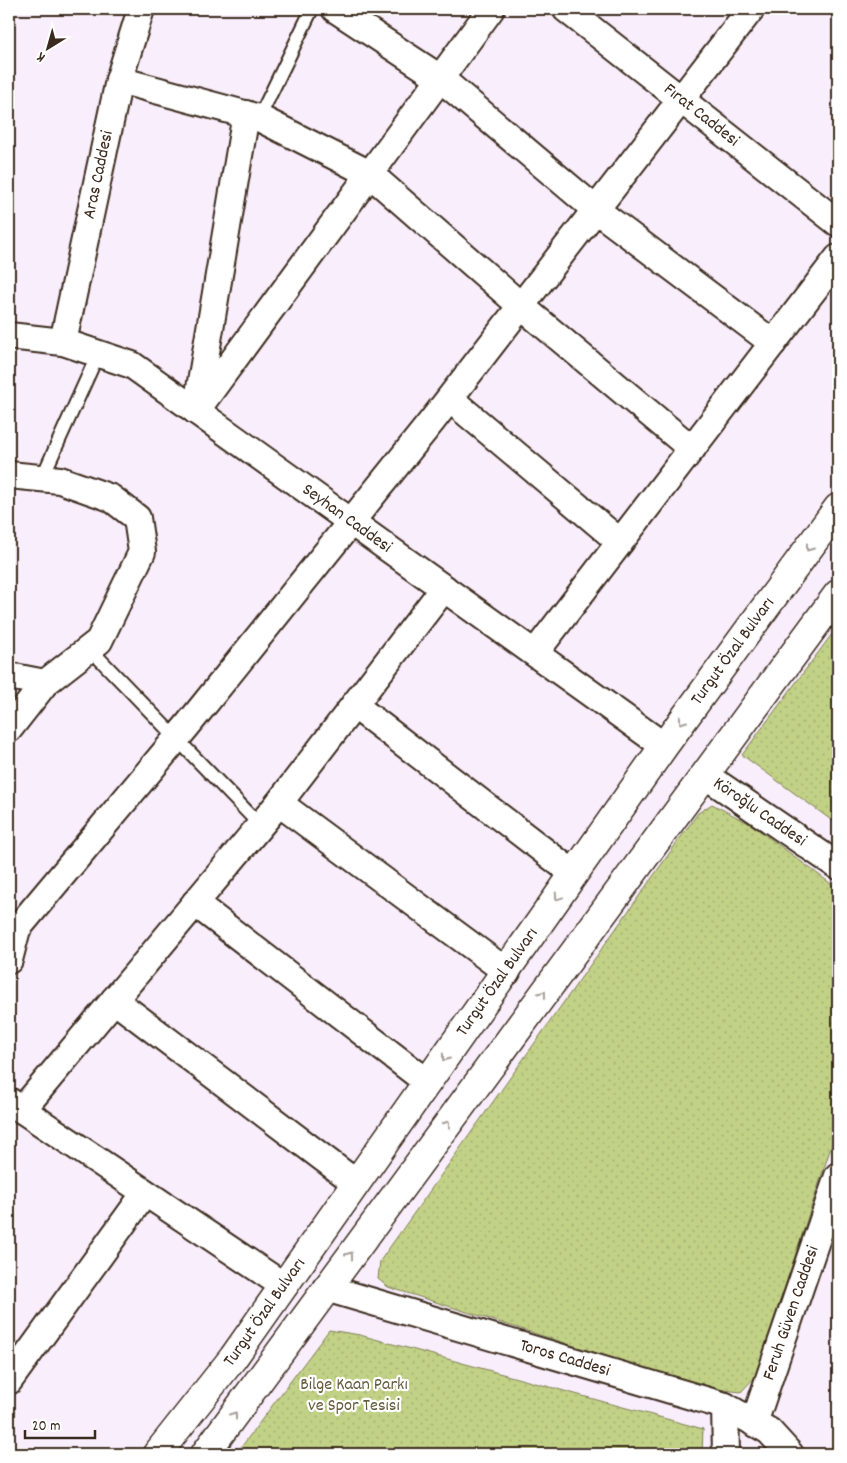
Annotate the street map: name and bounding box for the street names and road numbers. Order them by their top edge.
street label: Fırat Caddesi [658,78,744,153]
street label: Aras Caddesi [77,128,120,221]
street label: Seyhan Caddesi [296,478,397,560]
street label: Turgut Özal Bulvarı [685,592,781,711]
street label: Köroğlu Caddesi [708,771,811,853]
street label: Turgut Özal Bulvarı [450,923,545,1042]
street label: Feruh Güven Caddesi [757,1243,826,1384]
street label: Turgut Özal Bulvarı [218,1253,312,1372]
street label: Toros Caddesi [517,1333,613,1384]

